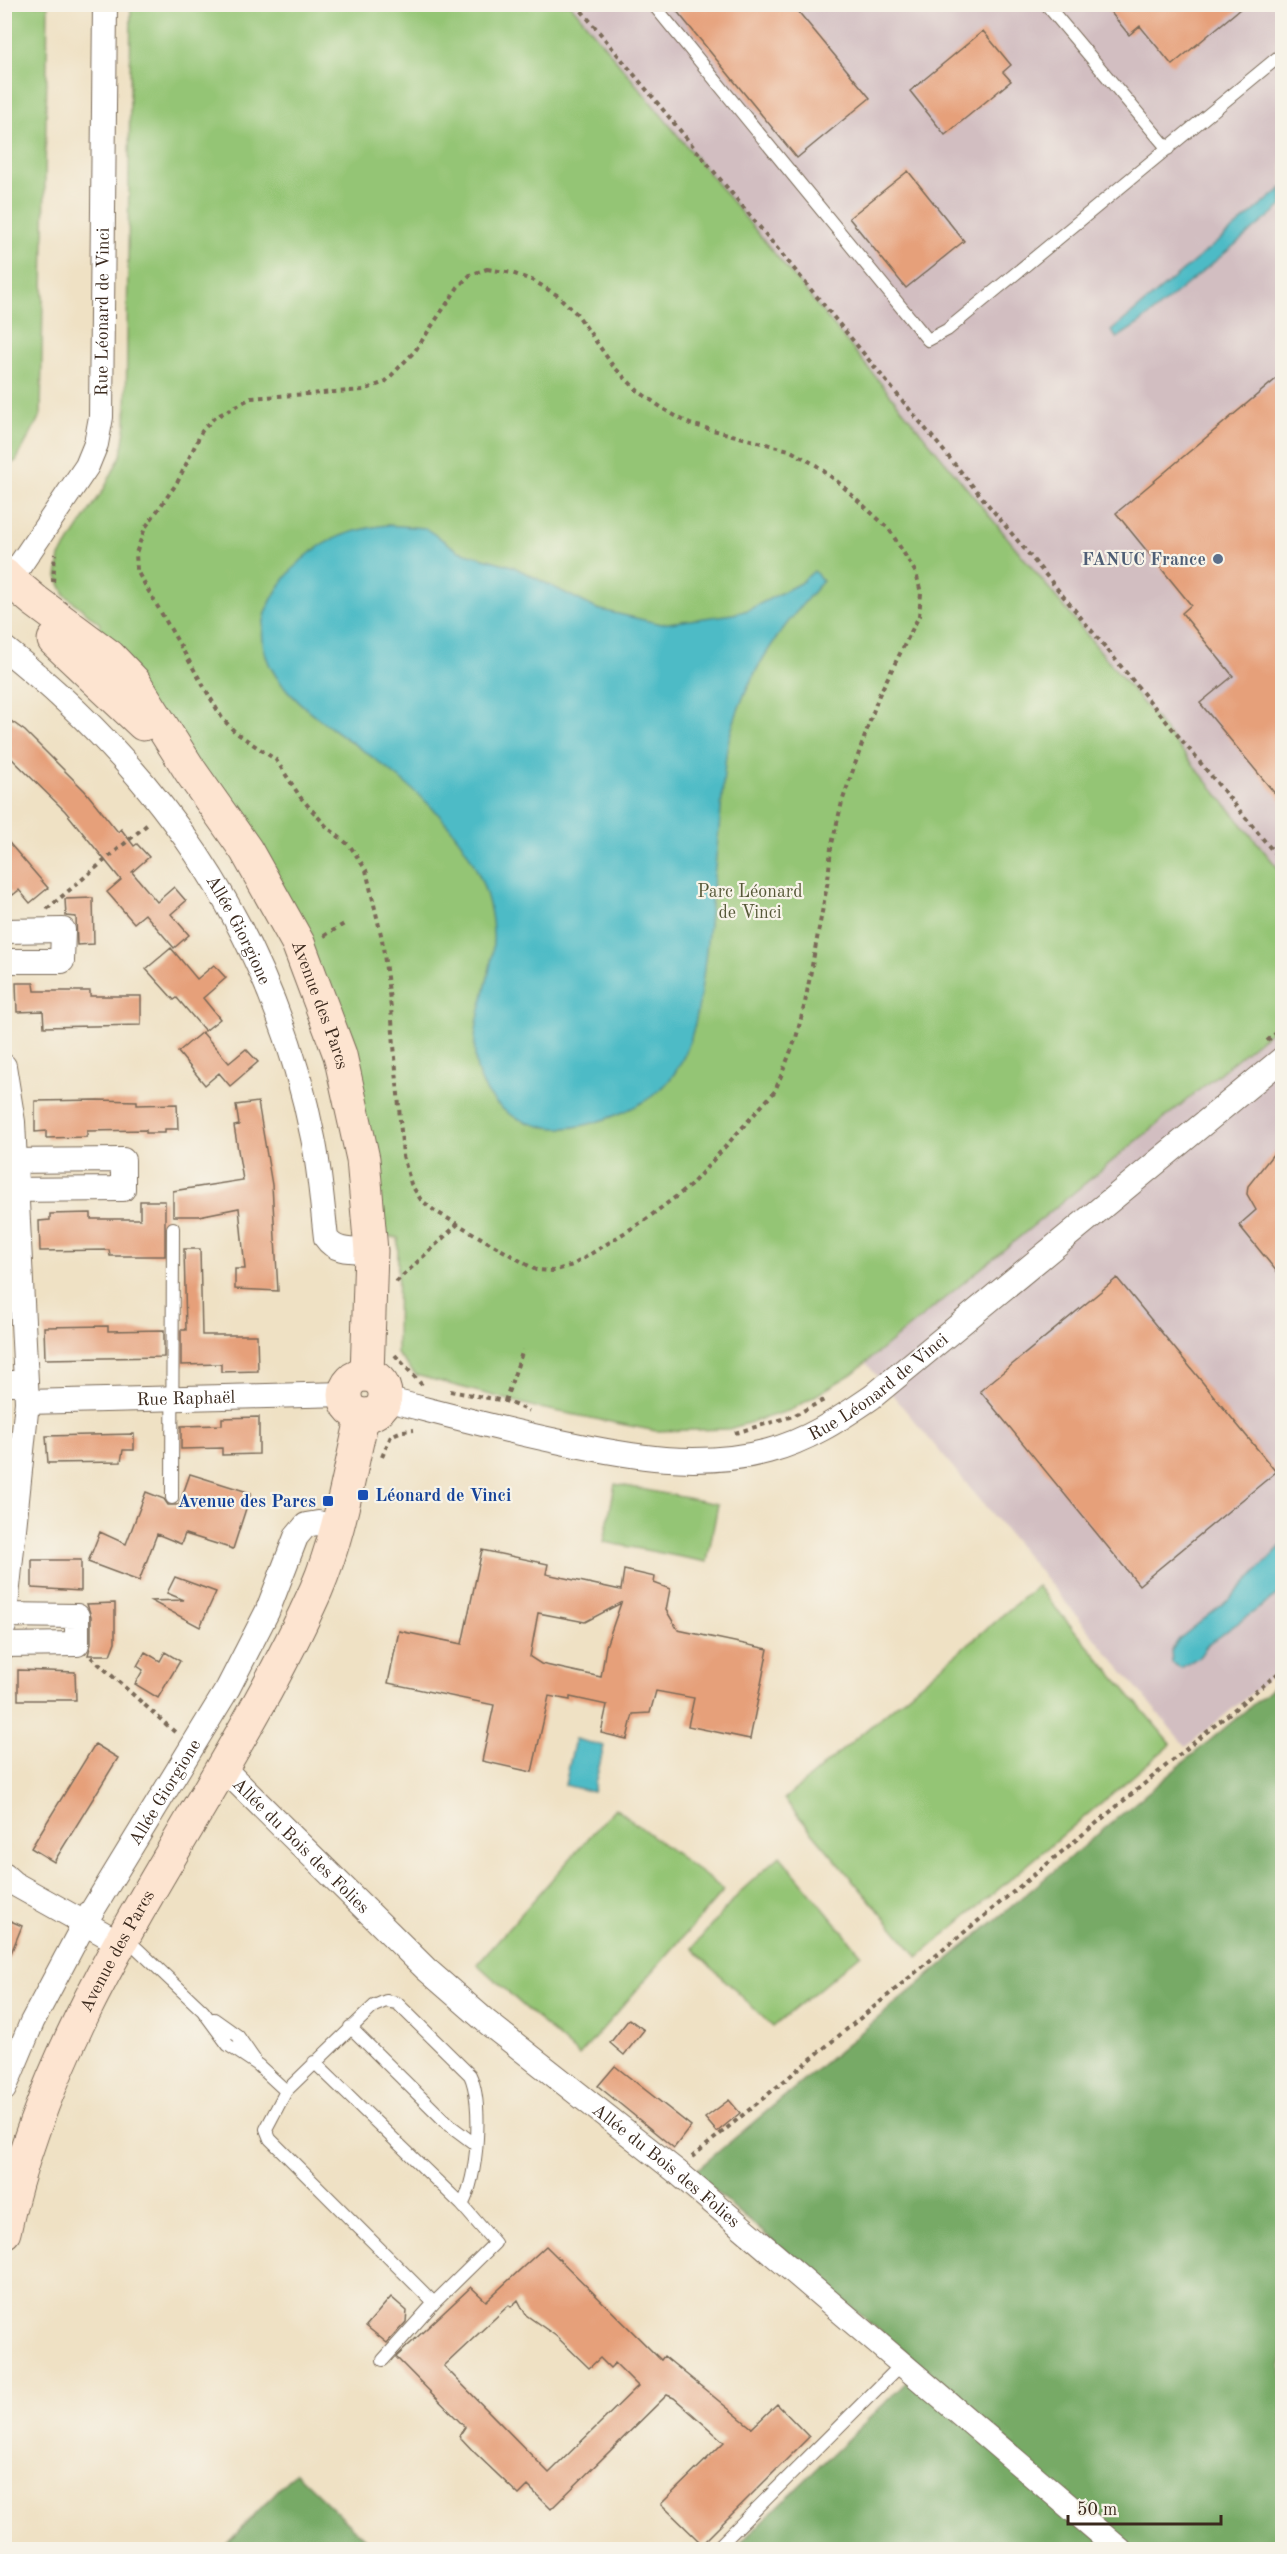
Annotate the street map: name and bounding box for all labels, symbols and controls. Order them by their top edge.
street label: Rue Léonard de Vinci [93,227,113,397]
place label: FANUC France [1082,551,1206,569]
marker: FANUC France [1211,552,1225,566]
street label: Allée Giorgione [202,872,273,988]
park label: Parc Léonard de Vinci [697,883,803,922]
street label: Avenue des Parcs [288,938,351,1071]
street label: Rue Léonard de Vinci [806,1330,952,1444]
street label: Rue Raphaël [136,1389,236,1409]
place label: Léonard de Vinci [375,1487,511,1505]
marker: Léonard de Vinci [356,1488,370,1502]
place label: Avenue des Parcs [178,1493,316,1511]
marker: Avenue des Parcs [321,1494,335,1508]
street label: Allée Giorgione [126,1736,204,1849]
street label: Allée du Bois des Folies [229,1775,372,1918]
street label: Avenue des Parcs [77,1887,158,2015]
street label: Allée du Bois des Folies [589,2101,743,2231]
scale bar [1068,2488,1221,2526]
text: 50 m [1077,2501,1117,2519]

